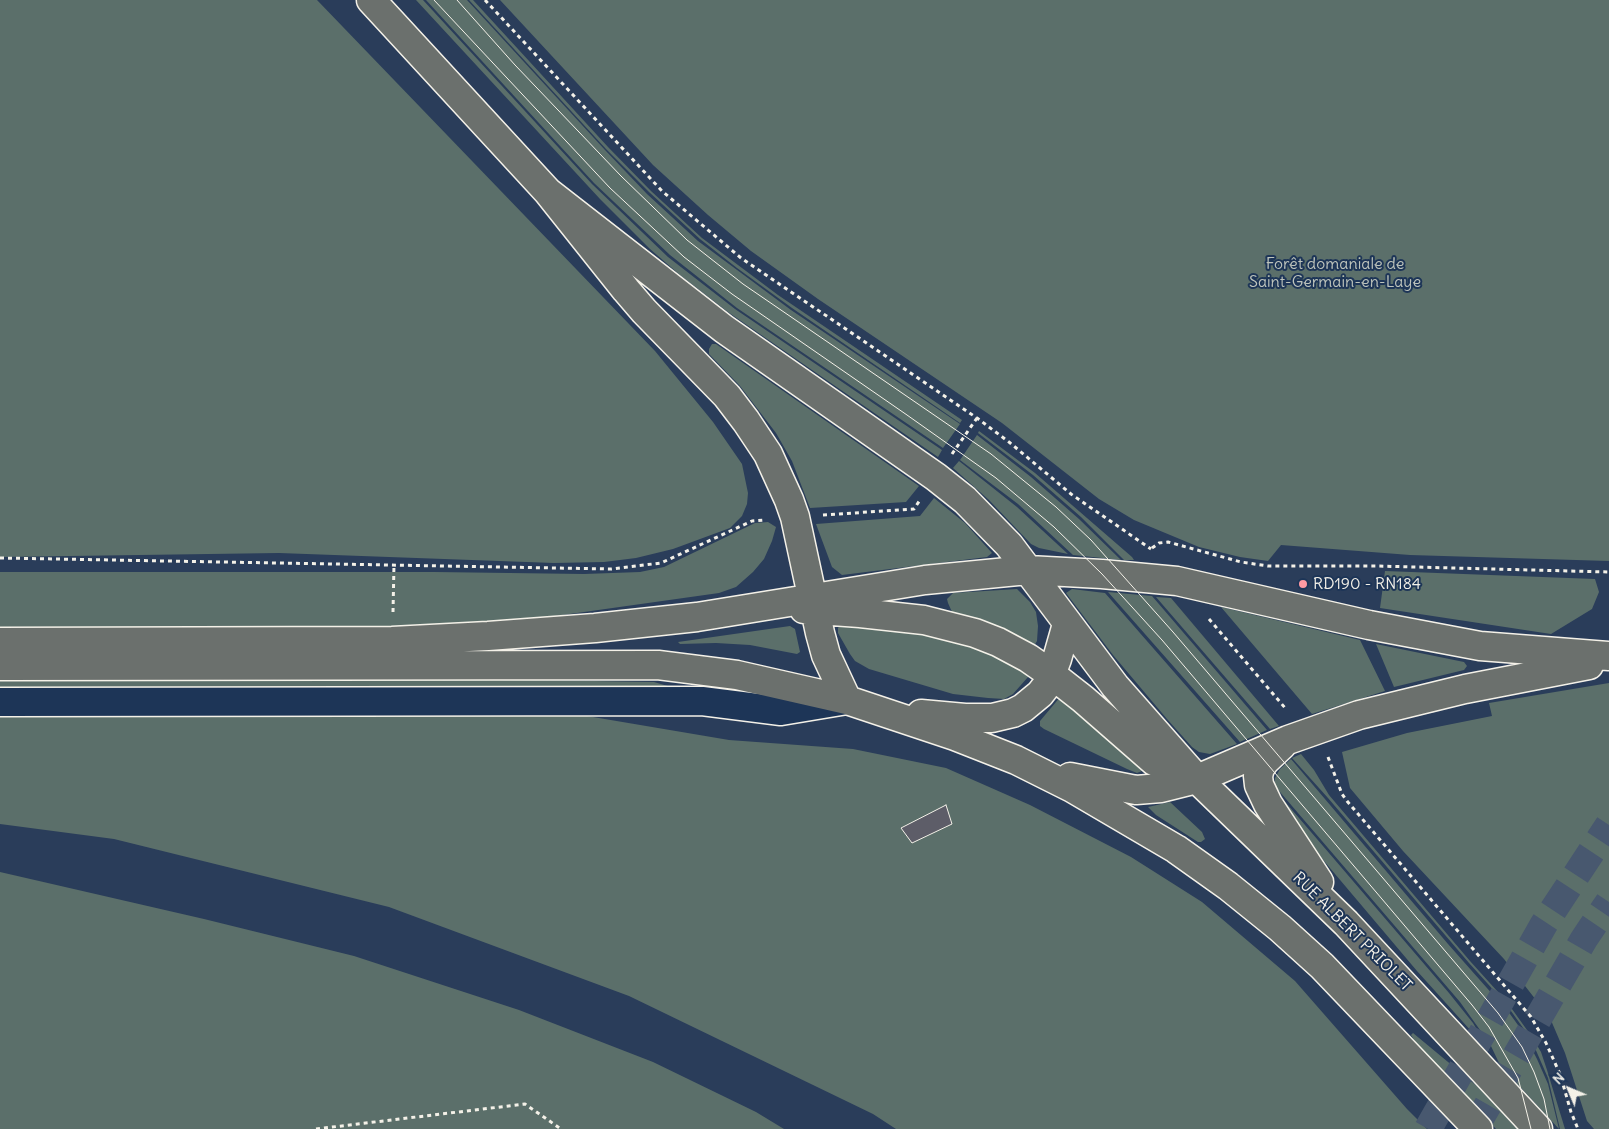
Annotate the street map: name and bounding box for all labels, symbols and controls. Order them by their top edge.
park label: Forêt domaniale de Saint-Germain-en-Laye [1249,254,1421,292]
place label: RD190 - RN184 [1313,574,1421,594]
marker: RD190 - RN184 [1297,578,1309,590]
street label: RUE ALBERT PRIOLET [1288,868,1416,996]
north arrow [1544,1064,1594,1114]
text: N [1549,1069,1568,1088]

